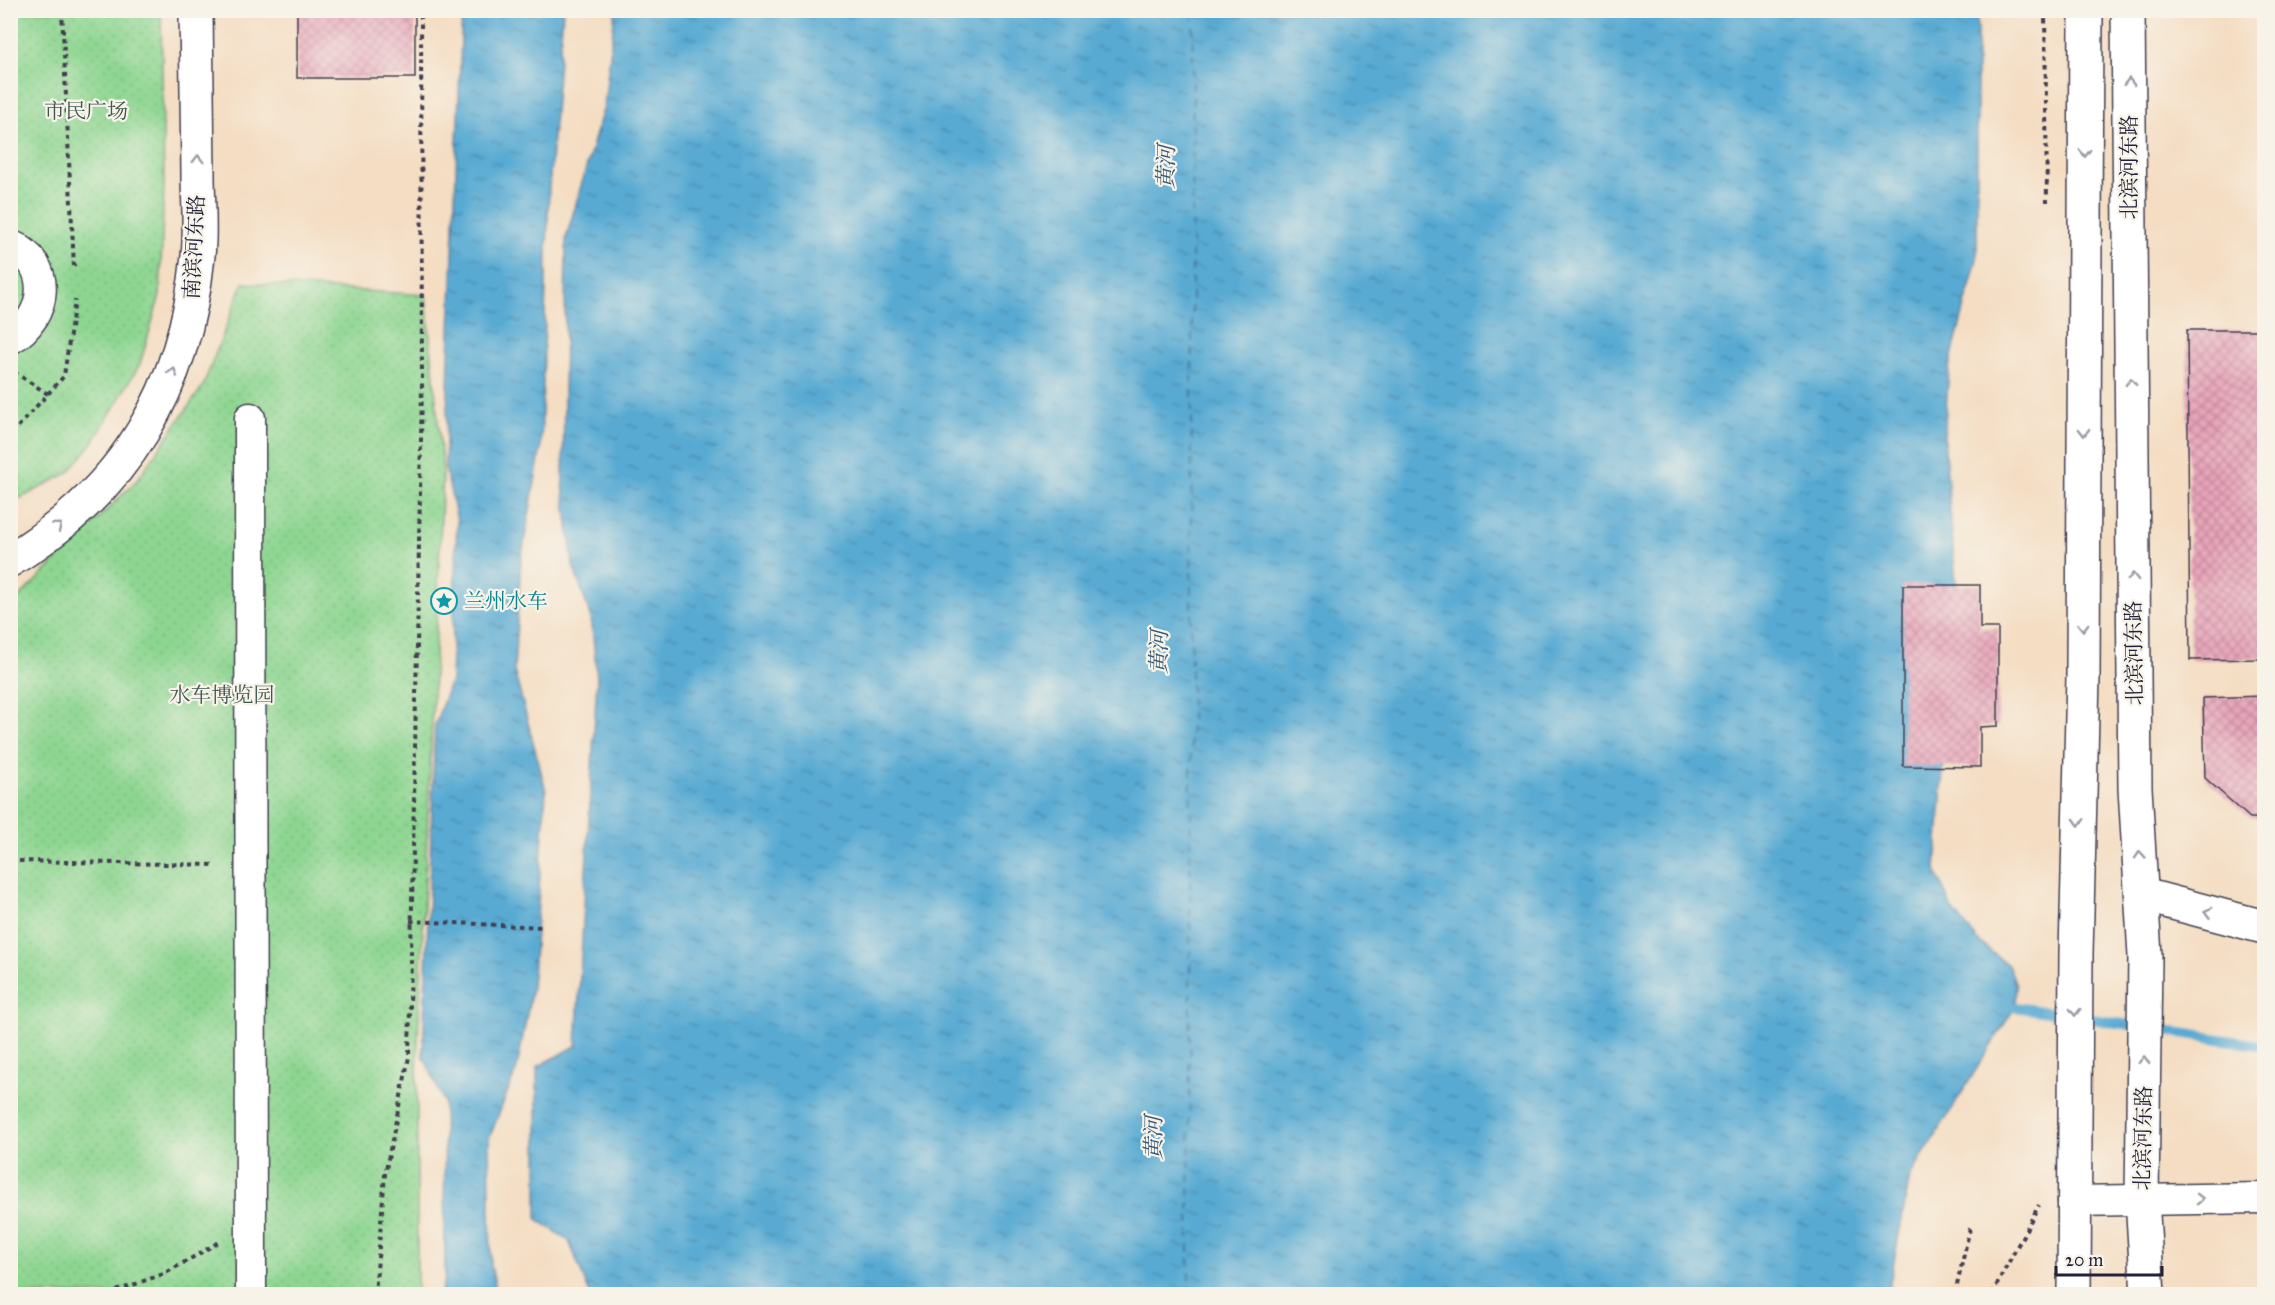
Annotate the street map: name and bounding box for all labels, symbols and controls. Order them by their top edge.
one-way arrow [2123,77,2135,86]
park label: 市民广场 [44,98,128,124]
street label: 北滨河东路 [2116,115,2142,220]
water label: 黄河 [1152,141,1180,189]
one-way arrow [2079,148,2091,157]
one-way arrow [191,154,204,163]
street label: 南滨河东路 [178,194,210,300]
one-way arrow [165,367,178,378]
one-way arrow [2125,377,2137,386]
one-way arrow [2078,427,2090,436]
one-way arrow [51,522,62,533]
one-way arrow [2127,572,2139,581]
place icon: 兰州水车 [429,586,459,616]
place label: 兰州水车 [464,588,548,614]
street label: 北滨河东路 [2120,600,2148,706]
one-way arrow [2077,622,2089,631]
water label: 黄河 [1145,626,1173,674]
park label: 水车博览园 [170,682,275,708]
one-way arrow [2073,817,2085,826]
one-way arrow [2134,851,2147,860]
one-way arrow [2203,907,2214,919]
one-way arrow [2069,1007,2081,1016]
one-way arrow [2138,1056,2150,1065]
street label: 北滨河东路 [2129,1085,2157,1191]
water label: 黄河 [1140,1112,1167,1160]
one-way arrow [2196,1193,2205,1205]
scale bar [2056,1239,2162,1277]
text: 20 m [2065,1249,2103,1271]

